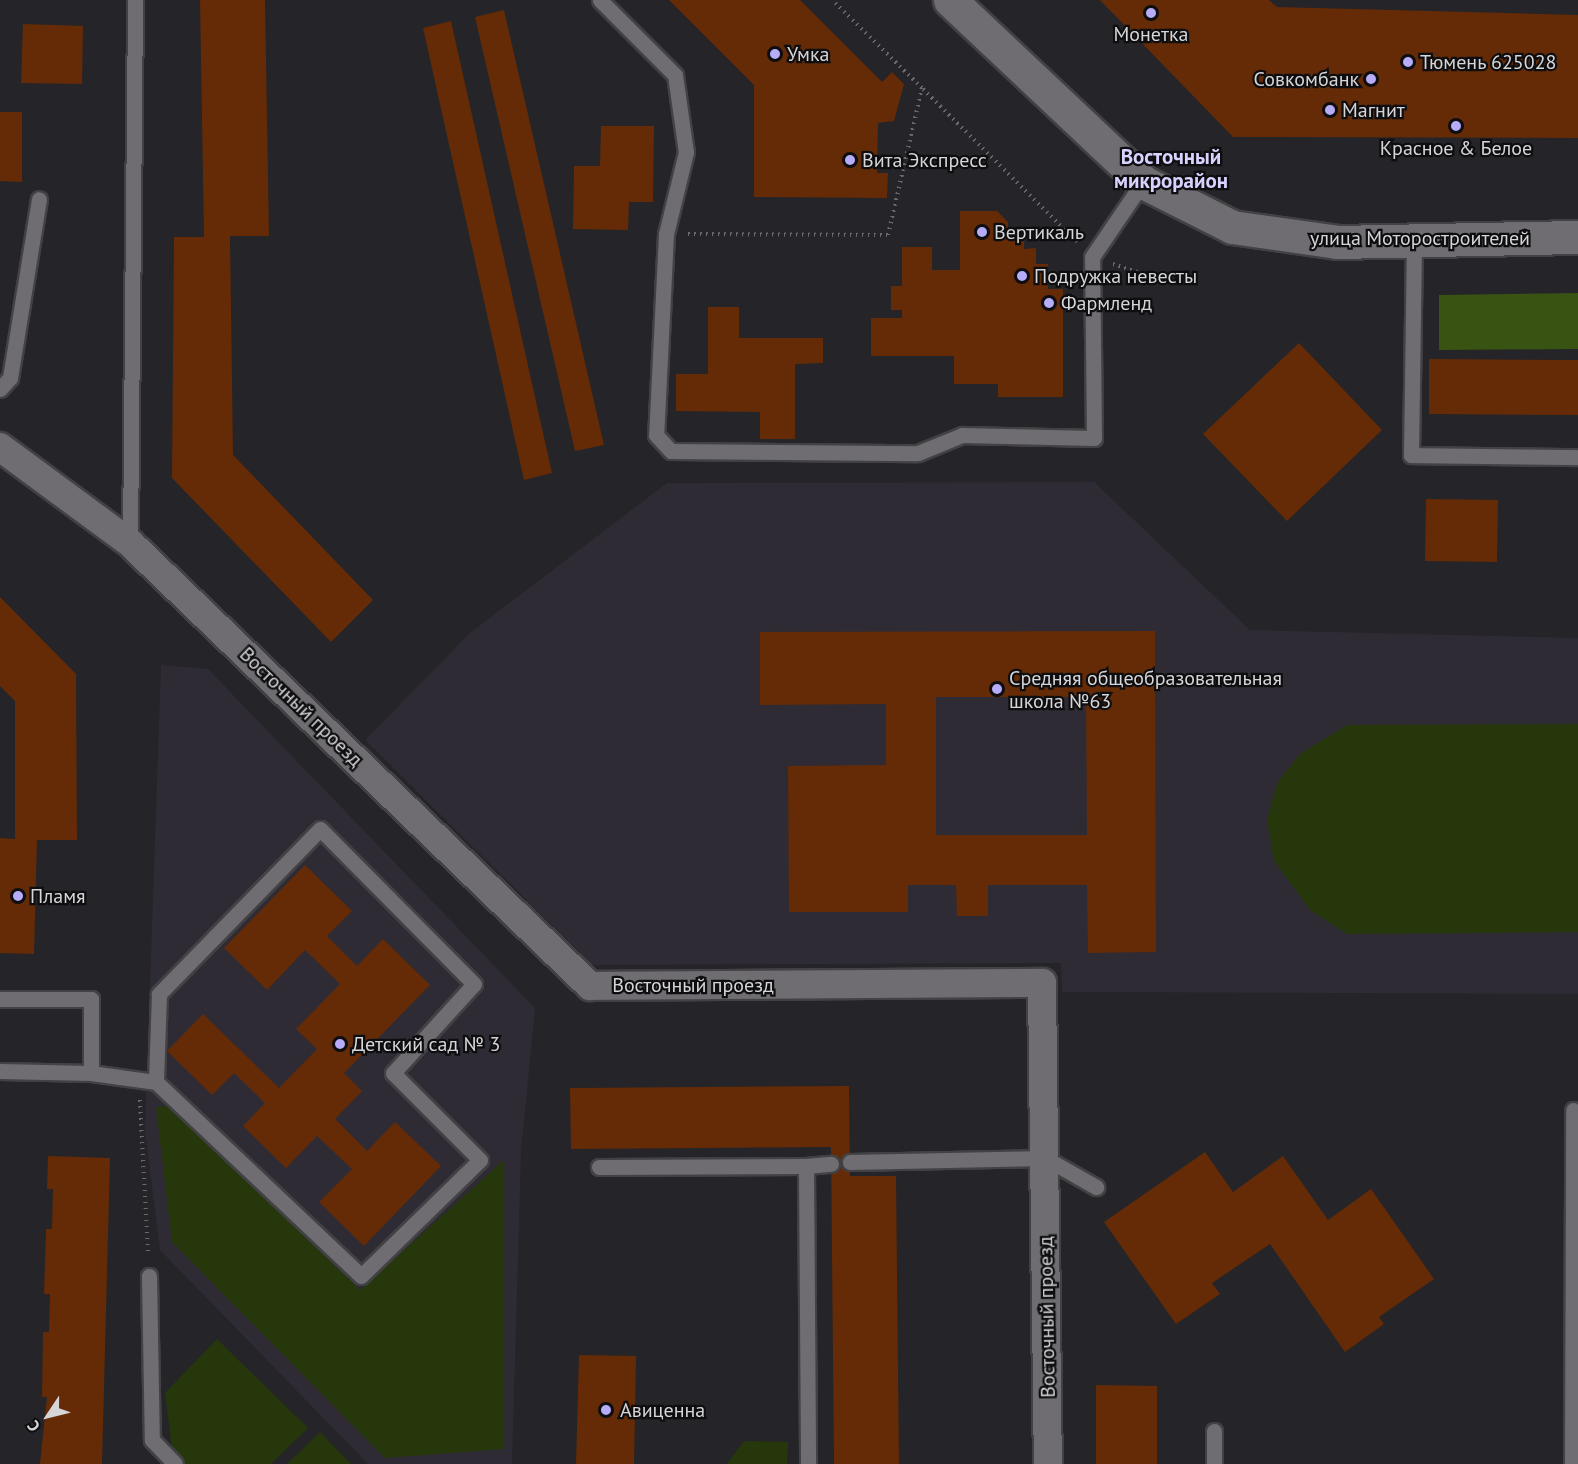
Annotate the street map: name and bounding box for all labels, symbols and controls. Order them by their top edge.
marker: Монетка [1144,6,1158,20]
place label: Монетка [1114,22,1188,46]
place label: Умка [787,42,829,66]
marker: Умка [768,47,782,61]
place label: Тюмень 625028 [1420,50,1557,74]
marker: Тюмень 625028 [1401,55,1415,69]
place label: Совкомбанк [1254,67,1359,91]
marker: Совкомбанк [1364,72,1378,86]
place label: Магнит [1342,98,1405,122]
marker: Магнит [1323,103,1337,117]
marker: Красное & Белое [1449,119,1463,133]
place label: Красное & Белое [1380,136,1532,160]
district label: Восточный микрорайон [1114,144,1228,194]
place label: Вита Экспресс [862,148,987,172]
marker: Вита Экспресс [843,153,857,167]
place label: Вертикаль [994,220,1084,244]
marker: Вертикаль [975,225,989,239]
street label: улица Моторостроителей [1310,226,1530,250]
place label: Подружка невесты [1034,264,1197,288]
marker: Подружка невесты [1015,269,1029,283]
place label: Фармленд [1061,291,1152,315]
marker: Фармленд [1042,296,1056,310]
street label: Восточный проезд [235,642,367,772]
place label: Средняя общеобразовательная школа №63 [1009,666,1282,713]
marker: Средняя общеобразовательная школа №63 [990,682,1004,696]
place label: Пламя [30,884,86,908]
marker: Пламя [11,889,25,903]
street label: Восточный проезд [612,973,774,997]
place label: Детский сад № 3 [352,1032,500,1056]
marker: Детский сад № 3 [333,1037,347,1051]
street label: Восточный проезд [1034,1236,1060,1398]
north arrow [18,1386,78,1446]
place label: Авиценна [620,1398,705,1422]
marker: Авиценна [597,1401,615,1419]
text: С [23,1417,44,1436]

